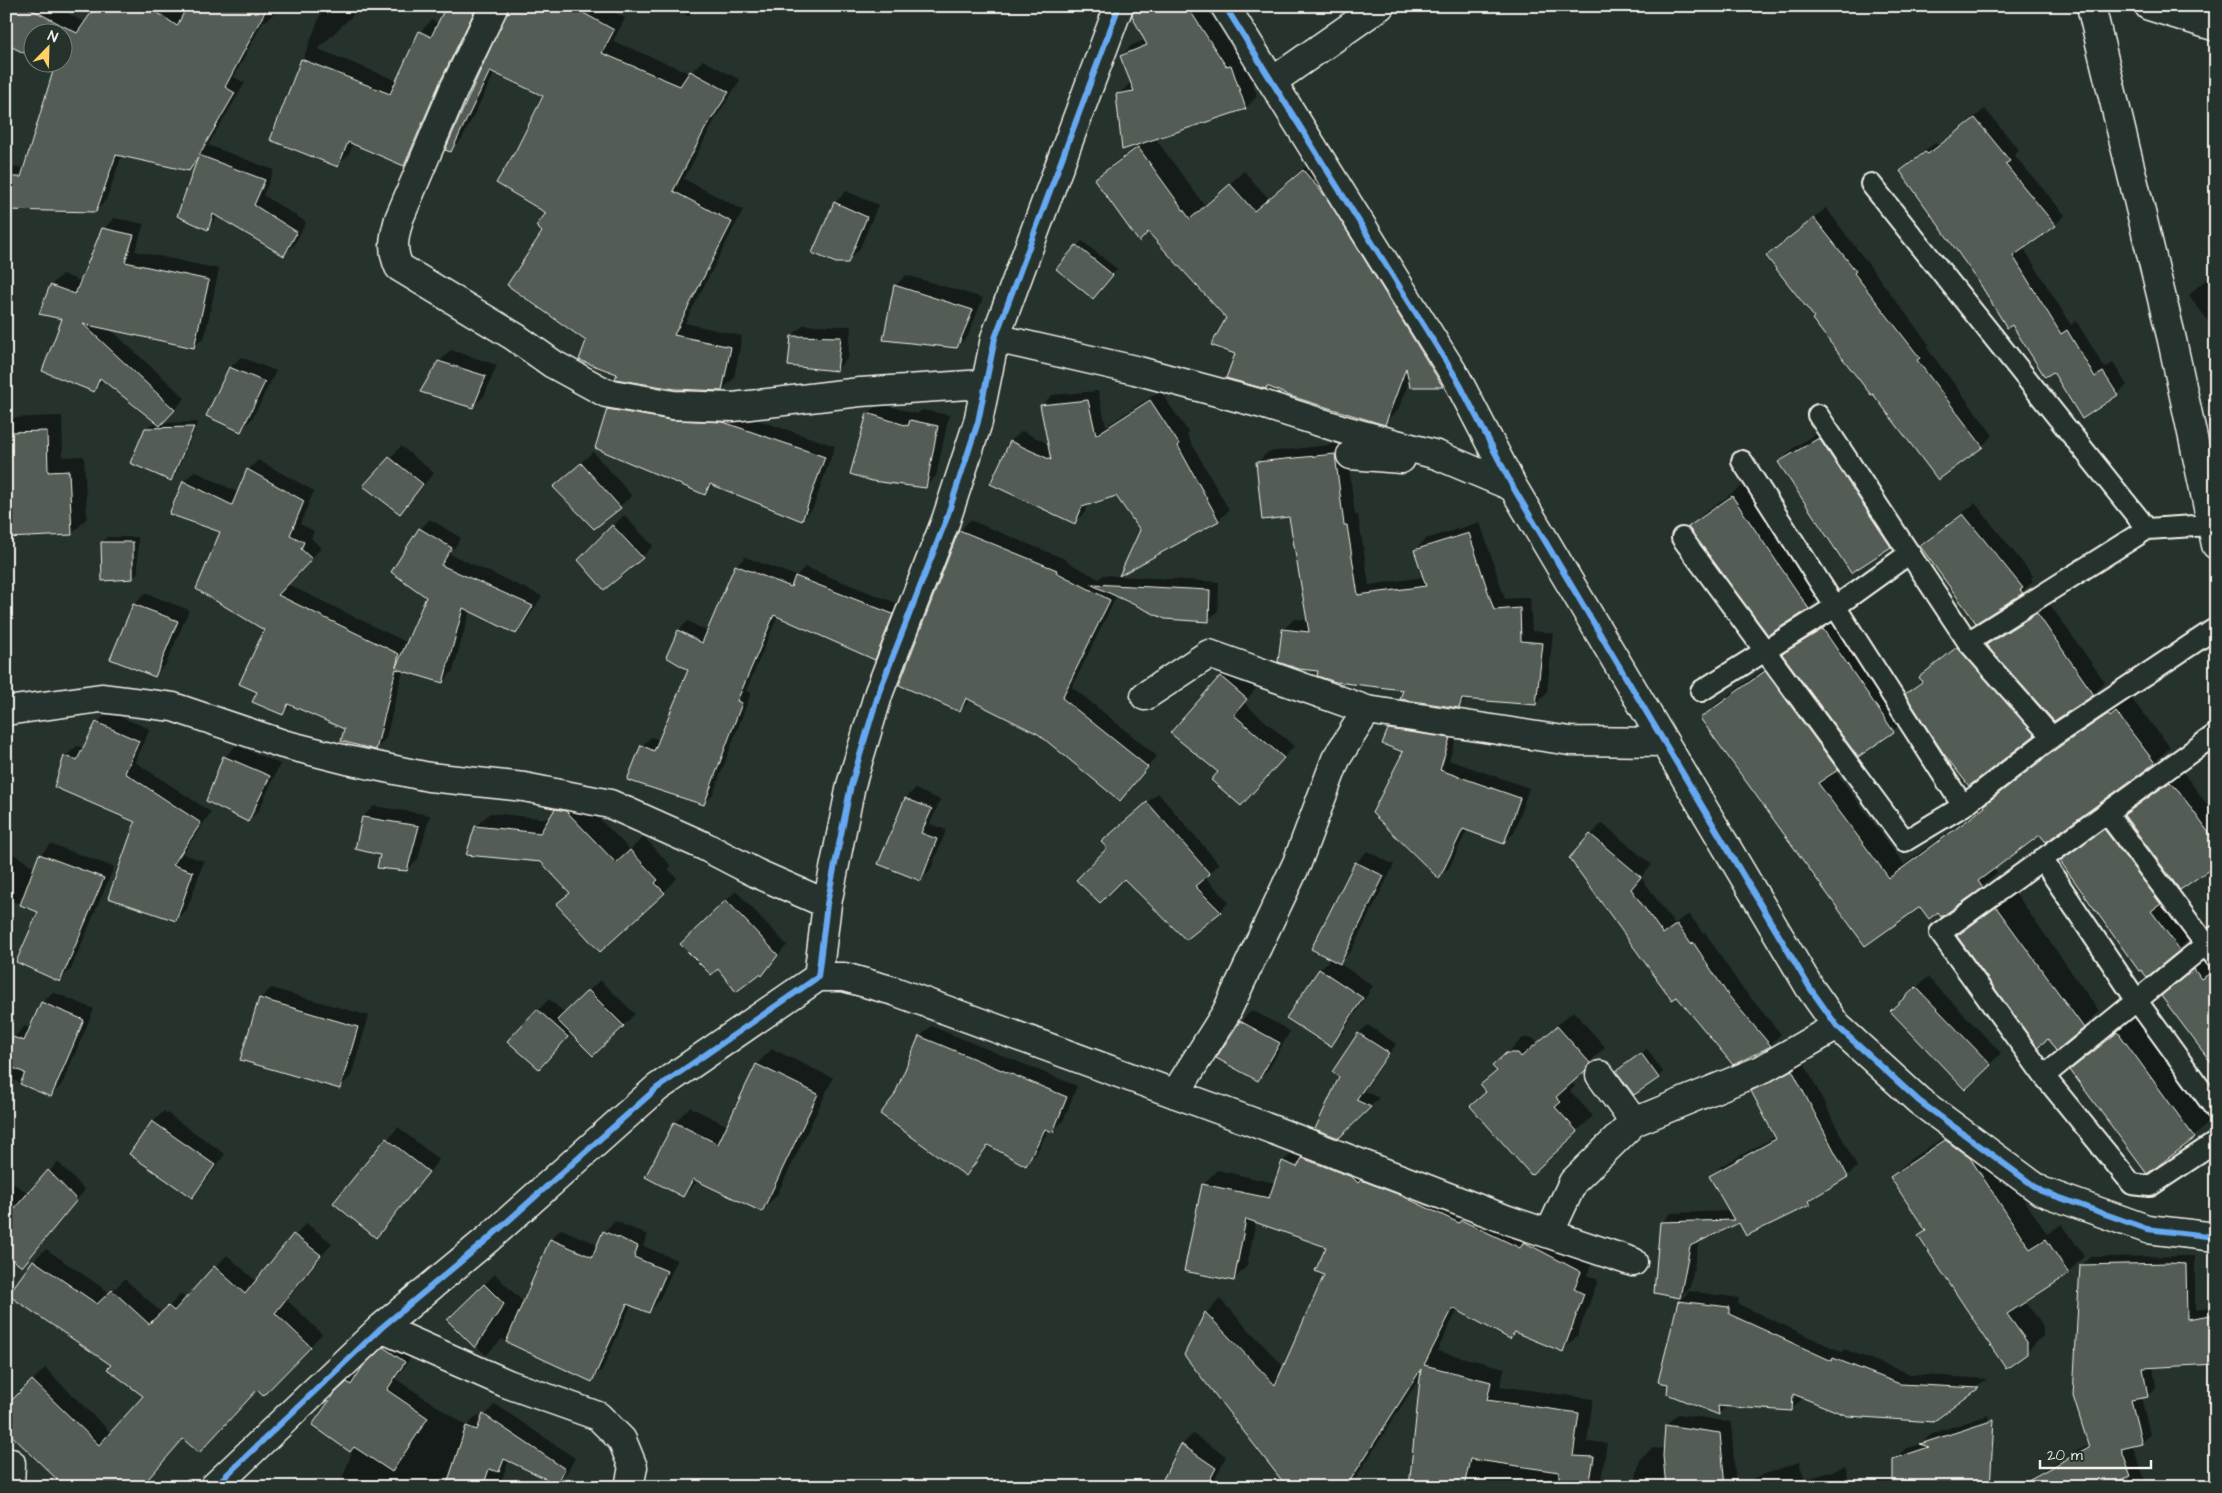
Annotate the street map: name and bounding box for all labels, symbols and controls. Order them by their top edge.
north arrow [22,22,72,72]
text: N [45,26,61,48]
scale bar [2040,1438,2151,1470]
text: 20 m [2047,1445,2083,1466]

